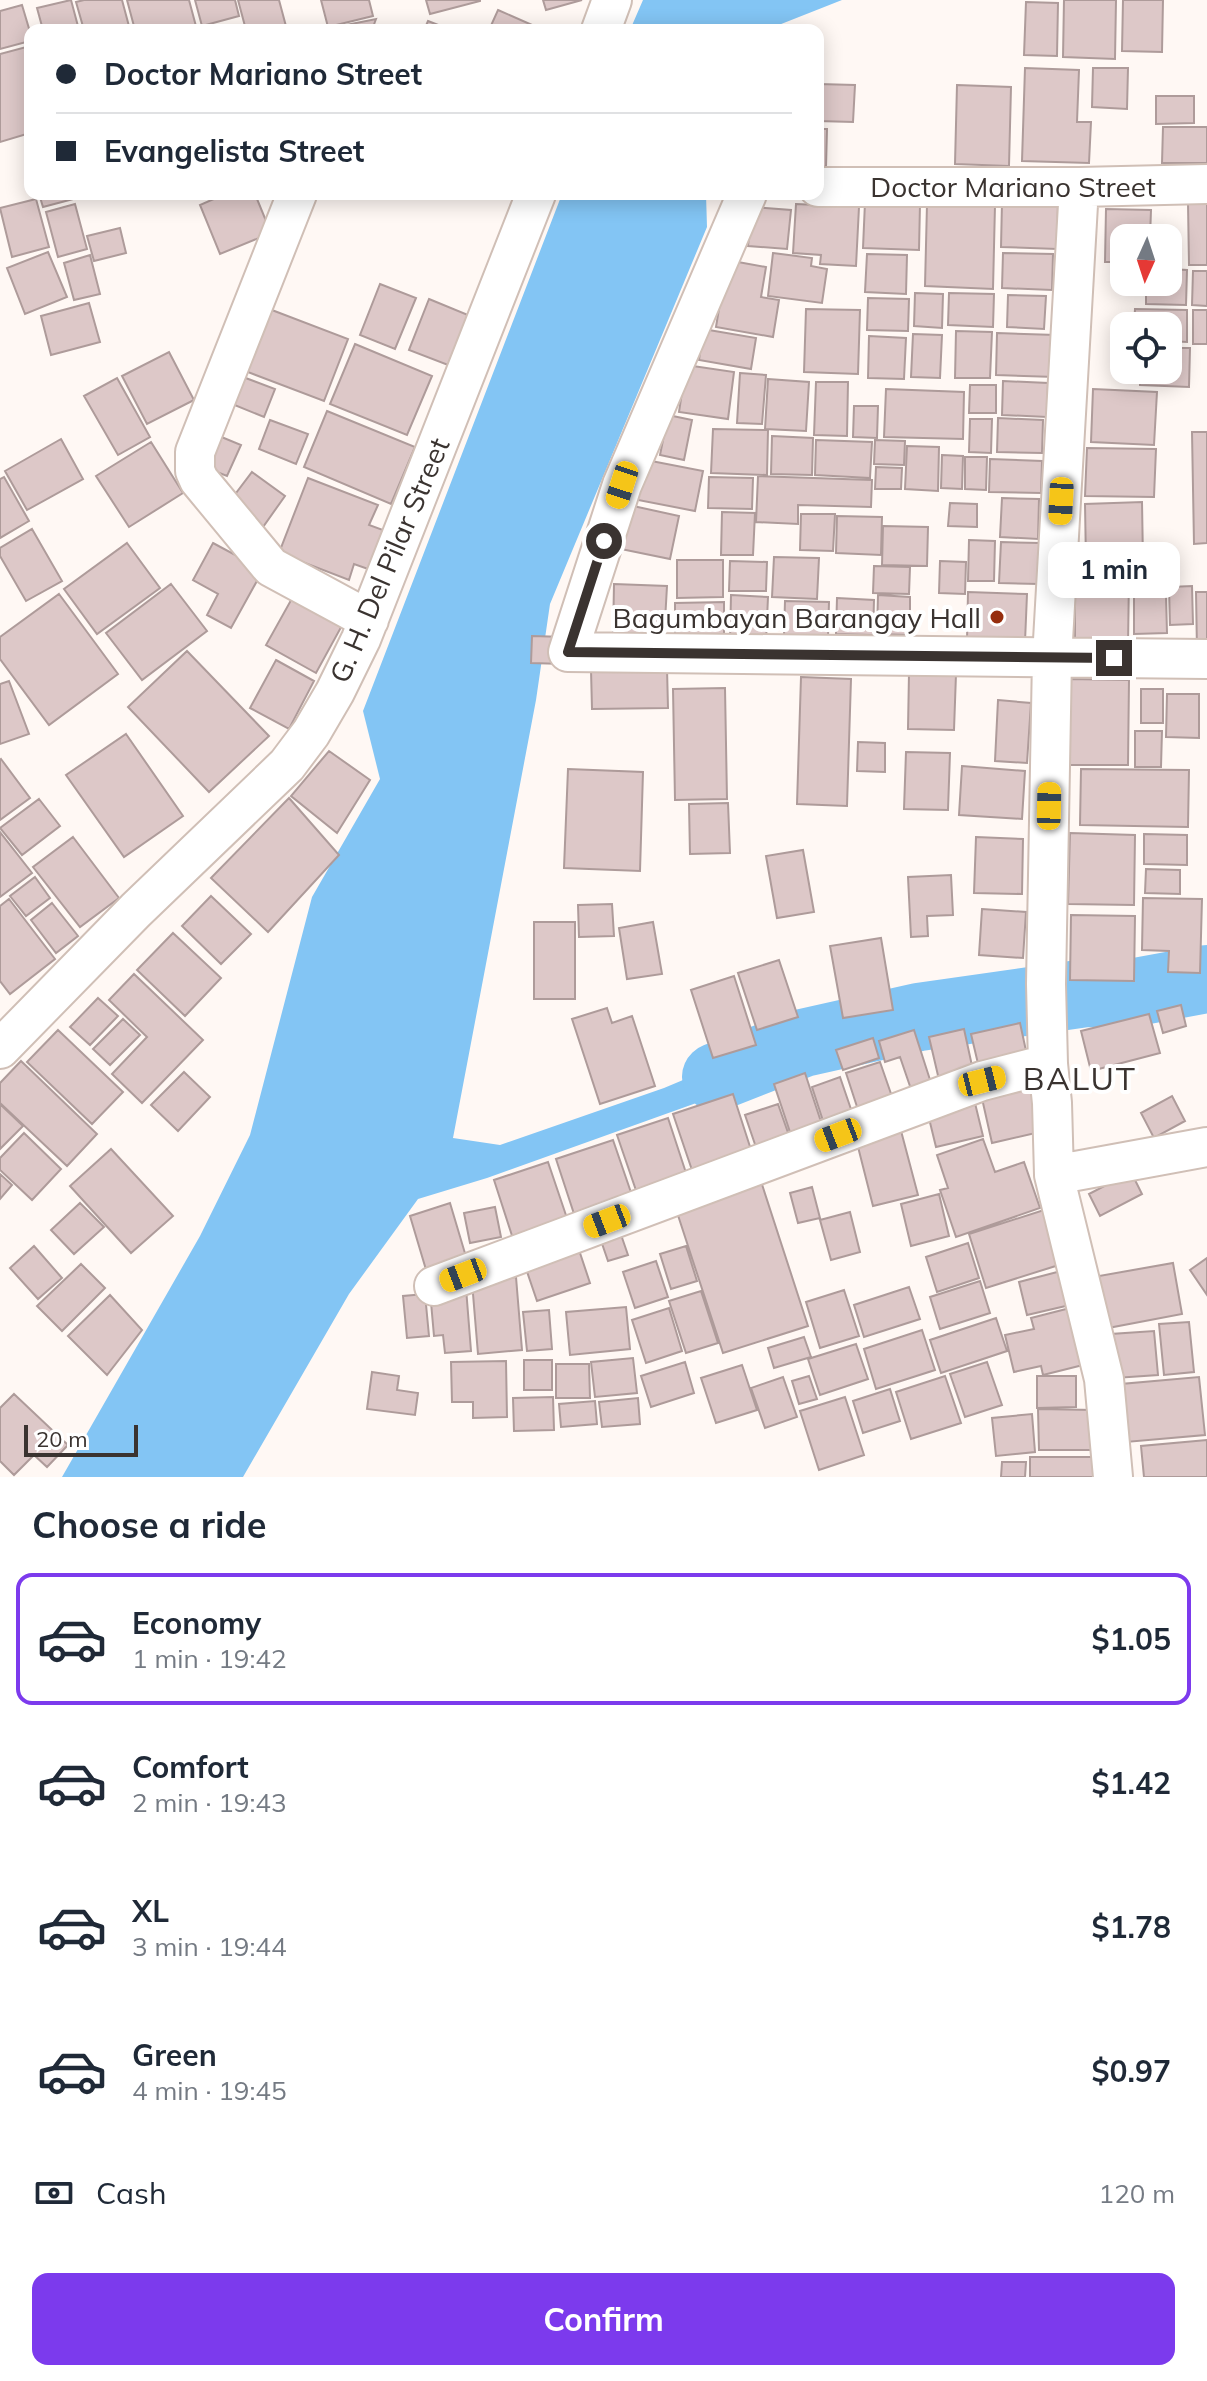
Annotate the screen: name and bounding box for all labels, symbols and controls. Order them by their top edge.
text: Doctor Mariano Street [104,55,422,93]
text: Evangelista Street [104,132,364,170]
street label: Doctor Mariano Street [870,169,1156,204]
north arrow [1110,224,1182,296]
map controls [1110,224,1182,384]
button: locate [1110,312,1182,384]
street label: G. H. Del Pilar Street [322,432,457,688]
car [603,458,641,512]
car [1048,476,1074,526]
route start [586,523,622,559]
callout: 1 min [1048,542,1180,598]
text: 1 min [1080,553,1148,586]
place label: Bagumbayan Barangay Hall [613,600,981,635]
marker: Bagumbayan Barangay Hall [988,608,1006,626]
route end [1096,640,1132,676]
car [1037,782,1061,830]
district label: BALUT [1023,1058,1137,1098]
car [956,1064,1008,1098]
car [811,1115,865,1155]
car [580,1201,634,1241]
car [436,1255,490,1295]
scale bar [24,1421,138,1457]
text: 20 m [36,1425,87,1453]
text: Choose a ride [32,1502,266,1547]
icon: car [36,1603,108,1675]
text: Economy [132,1604,261,1642]
text: $1.05 [1092,1620,1171,1658]
text: 1 min · 19:42 [132,1642,287,1675]
icon: car [36,1747,108,1819]
text: Comfort [132,1748,249,1786]
text: $1.42 [1092,1764,1171,1802]
text: 2 min · 19:43 [132,1786,287,1819]
icon: car [36,1891,108,1963]
text: XL [132,1892,169,1930]
text: $1.78 [1092,1908,1171,1946]
text: 3 min · 19:44 [132,1930,287,1963]
icon: car [36,2035,108,2107]
text: Green [132,2036,217,2074]
text: $0.97 [1092,2052,1171,2090]
text: 4 min · 19:45 [132,2074,287,2107]
icon: cash [32,2171,76,2215]
text: Cash [96,2174,167,2212]
text: 120 m [1099,2177,1175,2210]
button: Confirm [32,2273,1175,2365]

